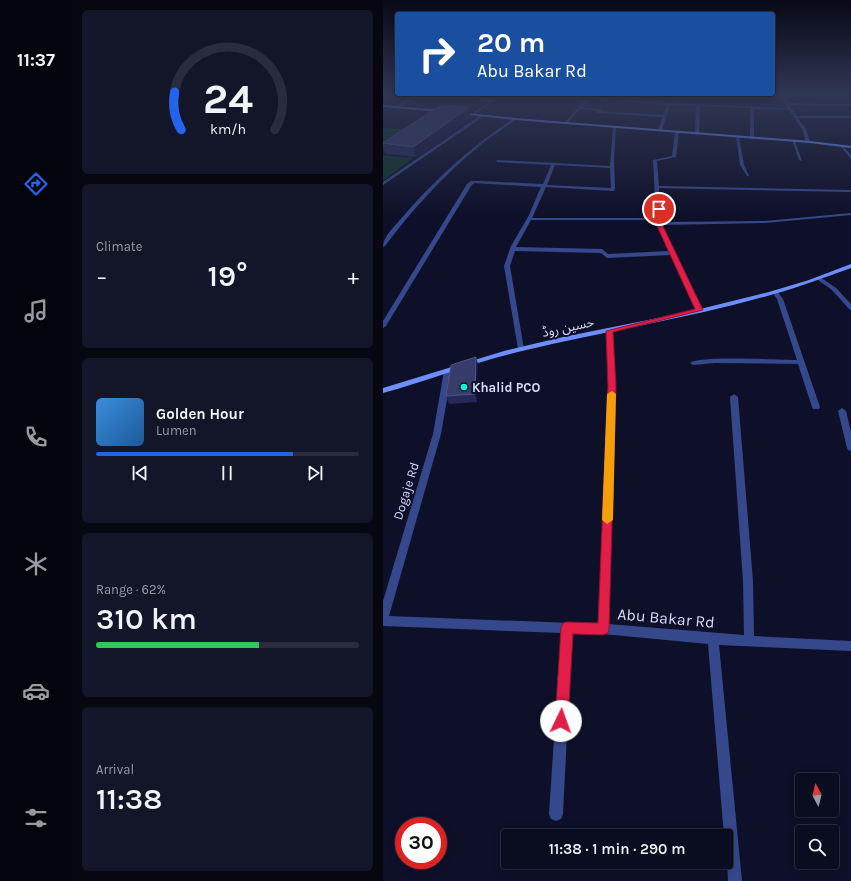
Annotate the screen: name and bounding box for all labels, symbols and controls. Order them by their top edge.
text: 20 m [477,26,545,59]
icon: right [411,28,463,80]
text: 11:37 [17,49,55,71]
text: Abu Bakar Rd [477,60,587,82]
text: 24 [203,75,253,123]
text: km/h [209,121,246,138]
icon: directions [22,170,50,198]
pin [642,192,676,226]
icon: arrive [648,198,670,220]
text: Climate [96,239,142,254]
text: 19° [208,258,247,294]
text: − [96,264,108,290]
text: + [347,264,359,290]
icon: music [22,297,50,325]
street label: حسین روڈ [541,314,596,341]
place label: Khalid PCO [472,380,540,395]
marker: Khalid PCO [459,382,469,392]
text: Golden Hour [156,405,244,423]
icon: phone [22,423,50,451]
text: Lumen [156,423,197,438]
street label: Dogaje Rd [390,460,422,522]
icon: previous [129,462,151,484]
icon: pause [216,462,238,484]
icon: next [304,462,326,484]
icon: climate [22,550,50,578]
text: Range · 62% [96,582,166,597]
text: 310 km [96,601,197,637]
street label: Abu Bakar Rd [617,604,715,632]
icon: car [22,677,50,705]
position arrow [540,700,582,742]
text: Arrival [96,762,134,777]
north arrow [795,773,839,817]
map controls [795,773,839,869]
text: 11:38 [96,781,162,817]
icon: filters [22,804,50,832]
speed limit sign: 30 [395,817,447,869]
button: search [795,825,839,869]
text: 11:38 · 1 min · 290 m [549,840,685,858]

